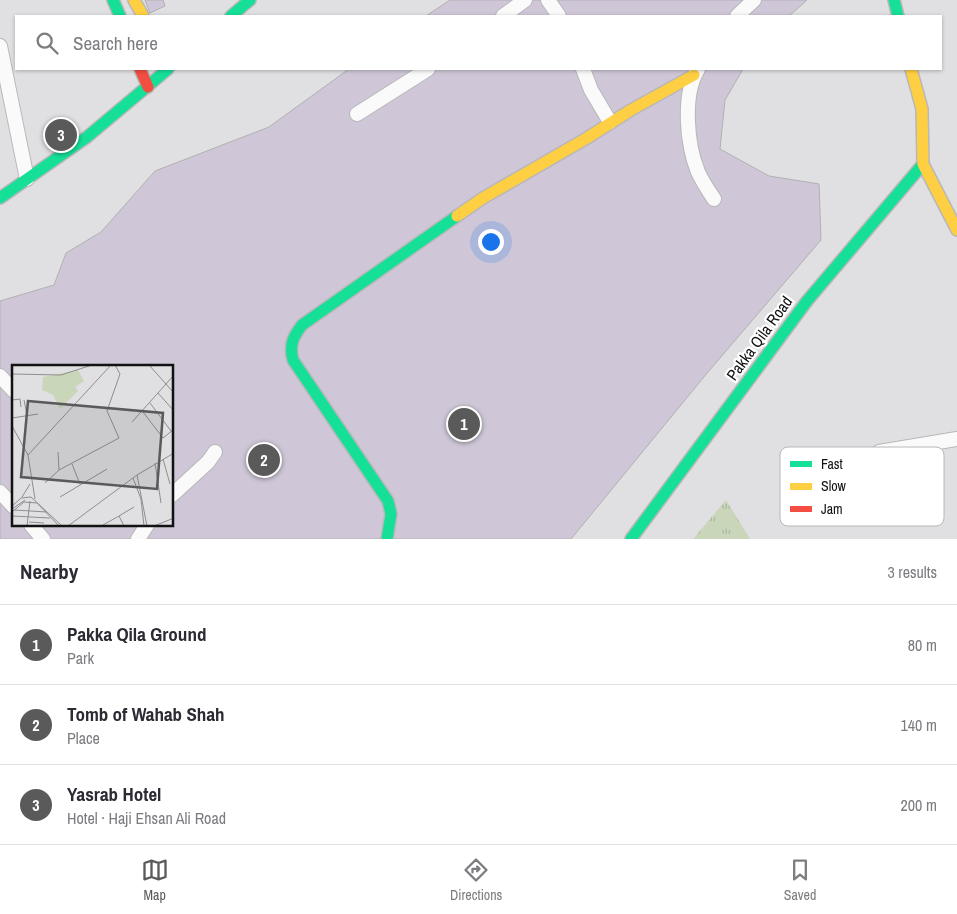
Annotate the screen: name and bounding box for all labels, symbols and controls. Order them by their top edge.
search box [15,15,942,70]
icon: search [33,29,61,57]
text: Search here [73,30,158,56]
pin: 3 [45,116,77,154]
your location [478,229,504,255]
street label: Pakka Qila Road [721,291,797,385]
inset map [12,365,174,526]
pin: 1 [448,405,480,443]
pin: 2 [248,441,280,479]
legend [780,447,944,526]
text: Fast [821,455,843,473]
text: Slow [821,477,847,495]
text: Jam [821,500,843,518]
text: Nearby [20,557,78,586]
text: 3 results [887,561,937,583]
text: Pakka Qila Ground [67,621,206,647]
text: 1 [32,634,40,656]
text: 80 m [908,634,937,656]
text: Park [67,647,94,669]
text: Tomb of Wahab Shah [67,701,225,727]
text: 2 [32,714,40,736]
text: 140 m [901,714,937,736]
text: Place [67,727,100,749]
text: Yasrab Hotel [67,781,161,807]
text: 3 [32,794,40,816]
text: 200 m [901,794,937,816]
text: Hotel · Haji Ehsan Ali Road [67,807,226,829]
tab: Map [141,856,169,904]
tab: Directions [450,856,502,904]
tab: Saved [784,856,816,904]

